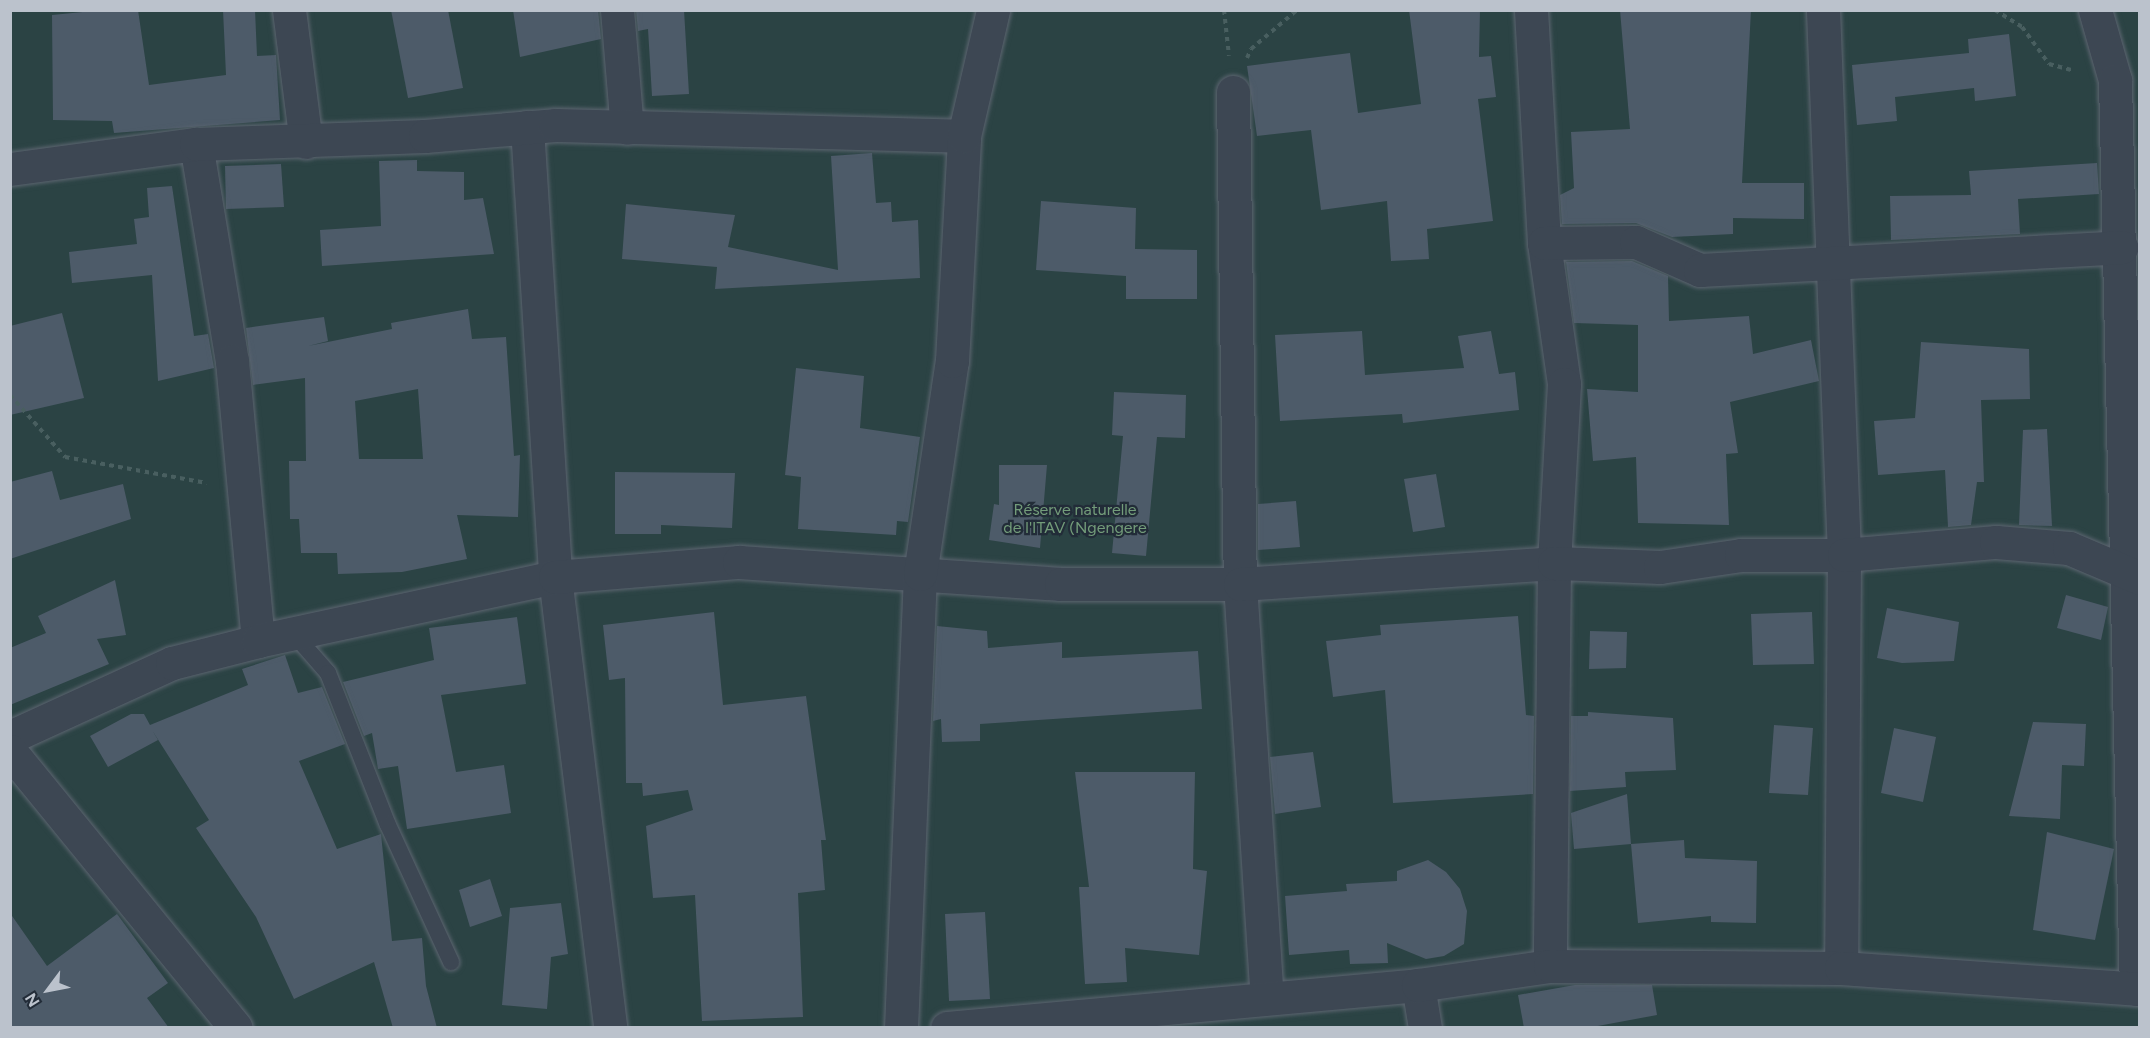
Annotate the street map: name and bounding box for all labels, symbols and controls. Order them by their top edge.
park label: Réserve naturelle de l'ITAV (Ngengere [1003,500,1147,538]
north arrow [18,960,78,1020]
text: N [21,990,44,1010]

